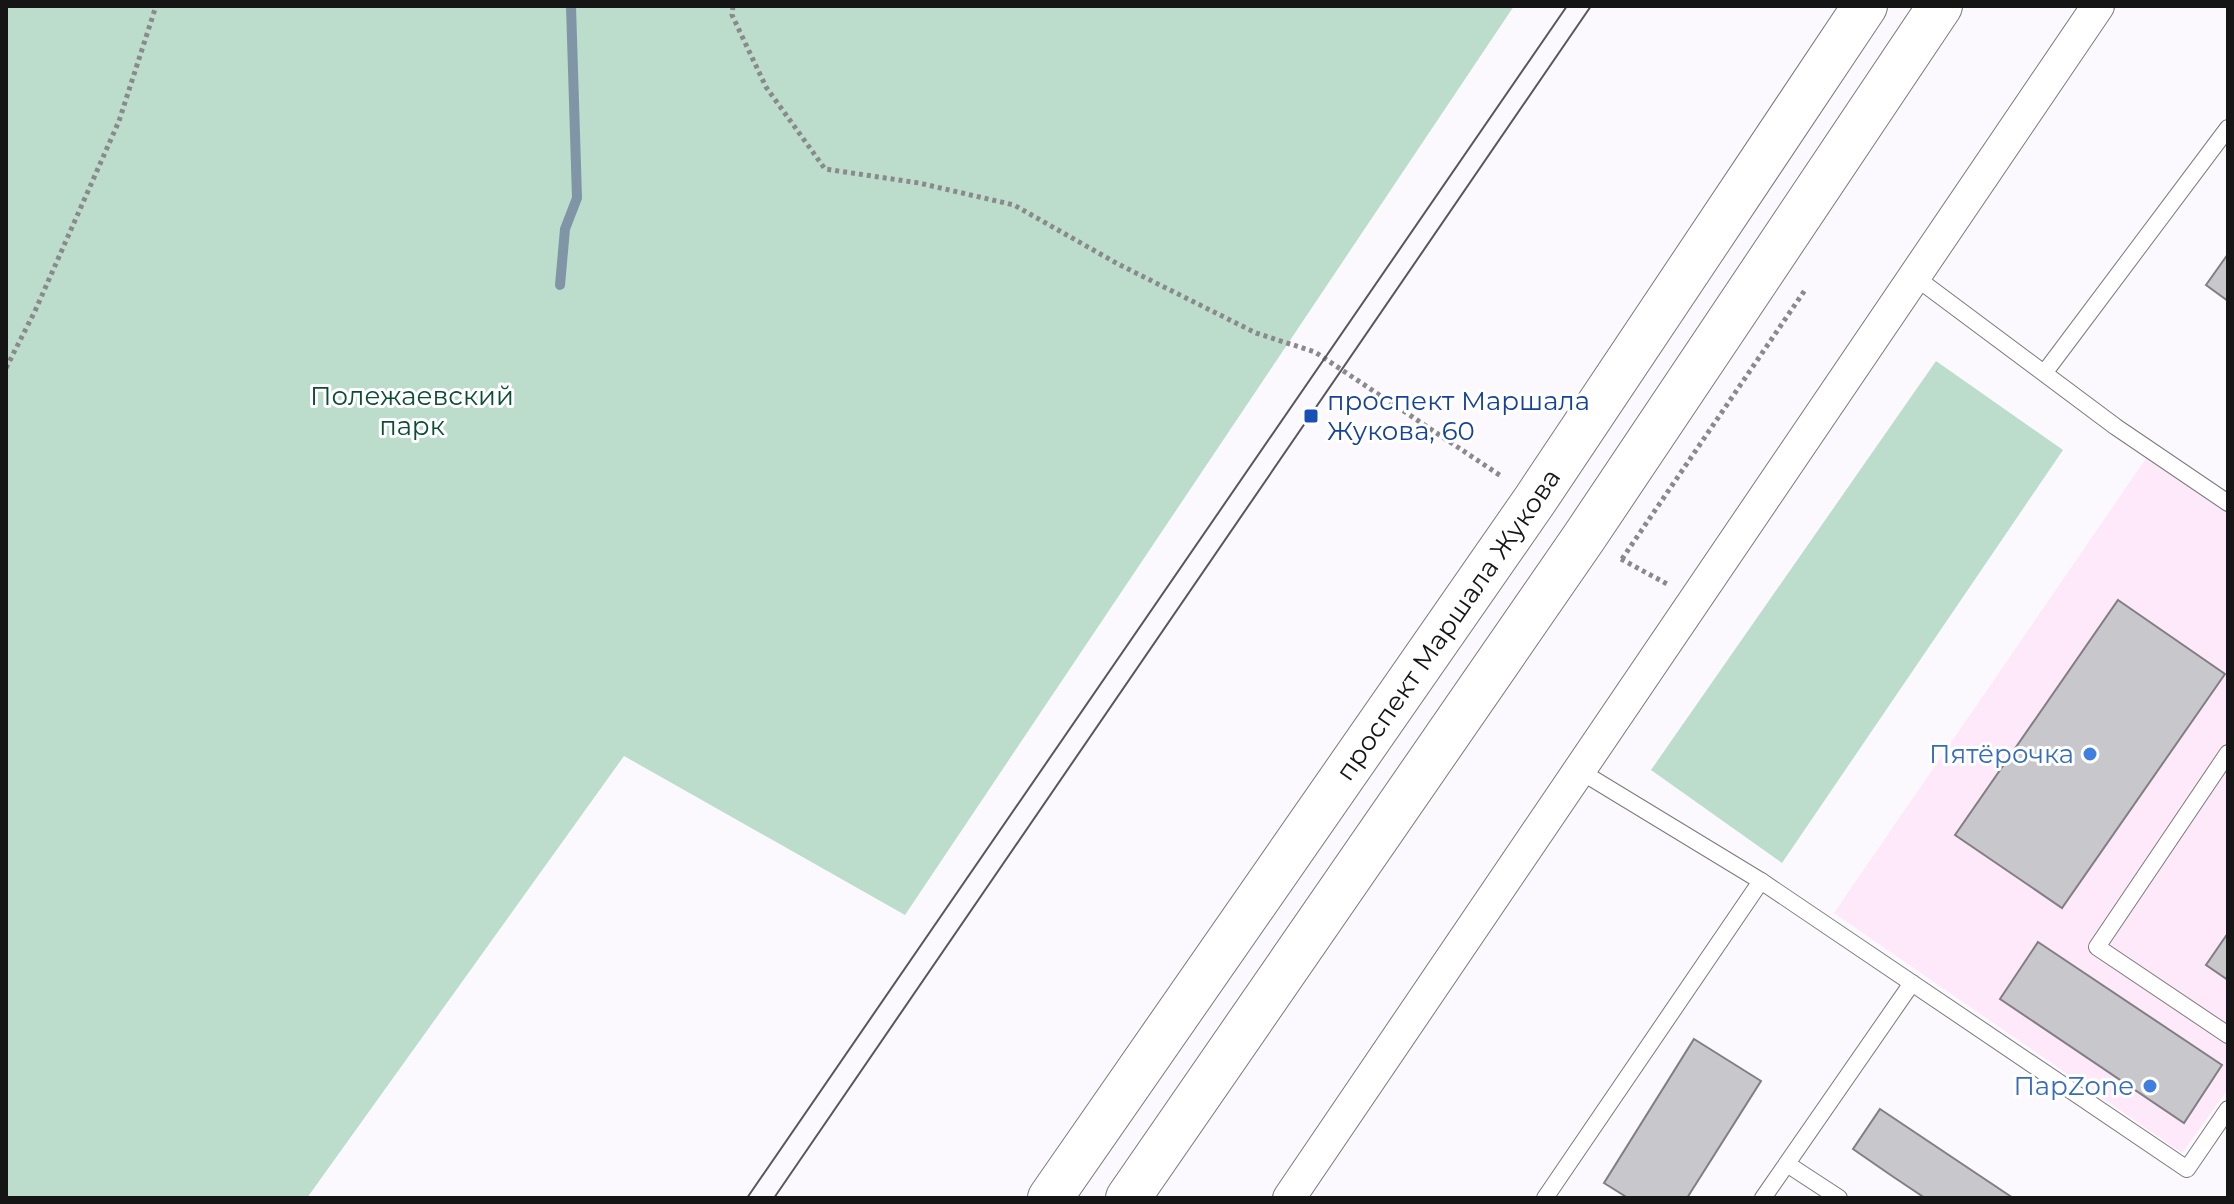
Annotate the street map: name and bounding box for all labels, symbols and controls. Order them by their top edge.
park label: Полежаевский парк [310,380,514,442]
place label: проспект Маршала Жукова, 60 [1327,385,1590,447]
marker: проспект Маршала Жукова, 60 [1302,407,1320,425]
street label: проспект Маршала Жукова [1329,463,1567,787]
place label: Пятёрочка [1929,738,2074,770]
marker: Пятёрочка [2081,745,2099,763]
place label: ПарZone [2013,1070,2134,1102]
marker: ПарZone [2141,1077,2159,1095]

